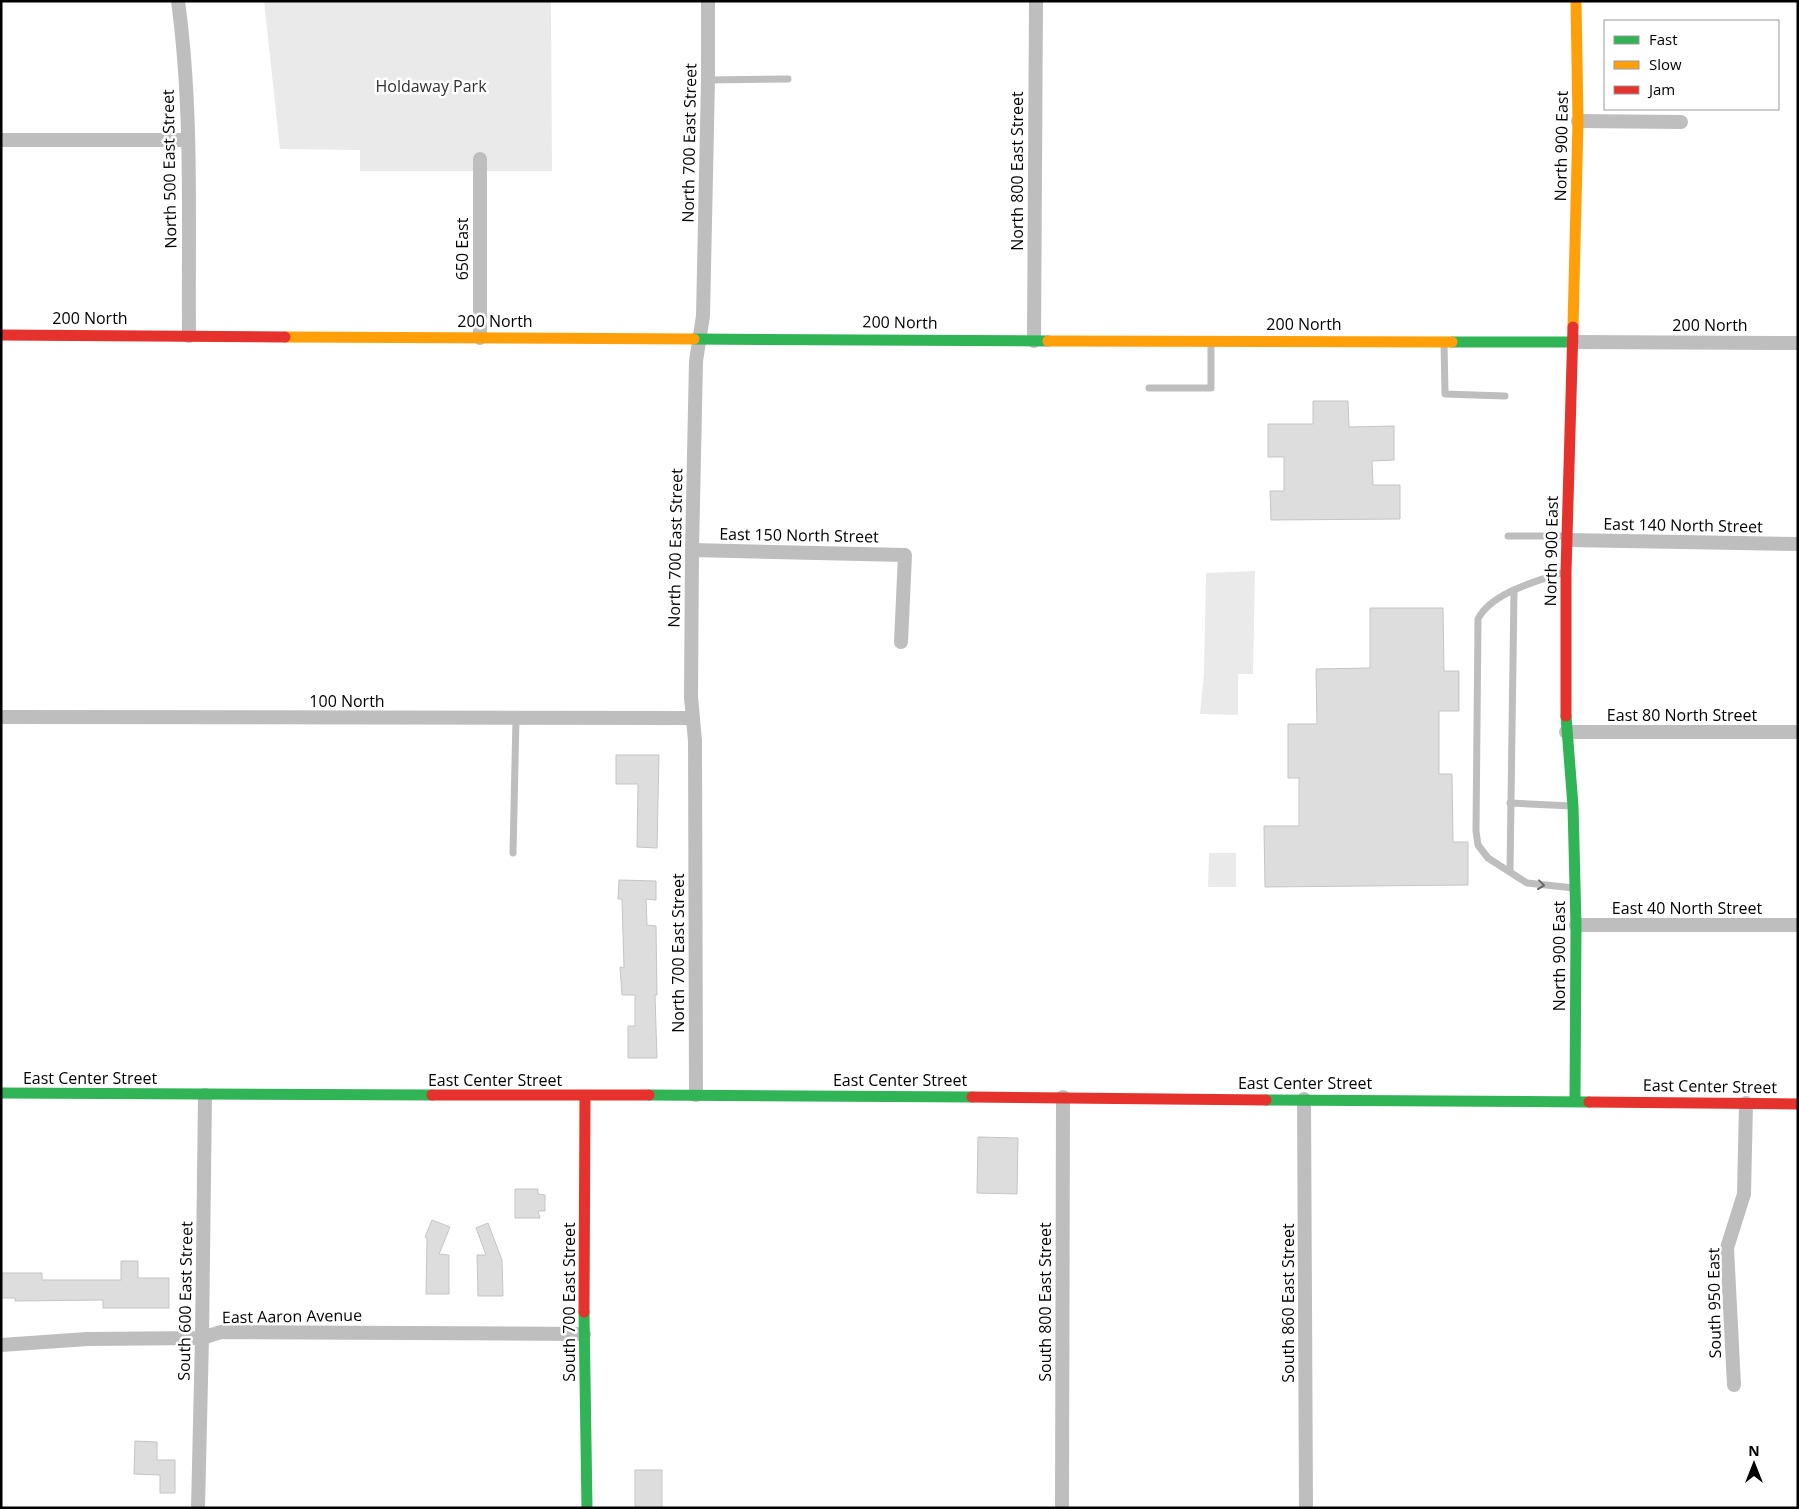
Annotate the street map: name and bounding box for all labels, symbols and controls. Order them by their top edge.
legend [1604,20,1779,110]
text: Fast [1649,29,1678,49]
text: Slow [1649,54,1682,74]
street label: North 700 East Street [677,63,701,223]
park label: Holdaway Park [375,75,487,97]
text: Jam [1647,79,1675,99]
street label: North 500 East Street [157,89,181,249]
street label: North 900 East [1549,90,1573,201]
street label: North 800 East Street [1006,91,1028,251]
street label: 650 East [451,217,473,280]
street label: 200 North [52,307,128,329]
street label: 200 North [457,310,533,332]
street label: 200 North [862,310,938,334]
street label: 200 North [1266,313,1342,335]
street label: 200 North [1672,314,1748,336]
street label: North 700 East Street [663,468,687,628]
street label: North 900 East [1539,495,1563,606]
street label: East 140 North Street [1603,513,1763,537]
street label: East 150 North Street [719,523,879,547]
street label: 100 North [309,690,385,712]
street label: East 80 North Street [1607,704,1757,726]
street label: North 700 East Street [667,873,689,1033]
one-way arrow [1537,879,1545,890]
street label: East 40 North Street [1612,897,1762,919]
street label: North 900 East [1548,900,1570,1011]
street label: East Center Street [23,1067,157,1089]
street label: East Center Street [428,1069,562,1091]
street label: East Center Street [833,1069,967,1091]
street label: East Center Street [1238,1072,1372,1094]
street label: East Center Street [1643,1074,1778,1098]
street label: South 600 East Street [173,1221,197,1381]
street label: South 700 East Street [558,1222,580,1382]
street label: South 800 East Street [1034,1222,1056,1382]
street label: South 860 East Street [1277,1223,1299,1383]
street label: South 950 East [1702,1247,1726,1358]
street label: East Aaron Avenue [222,1304,362,1328]
north arrow [1729,1439,1779,1489]
text: N [1748,1441,1760,1460]

